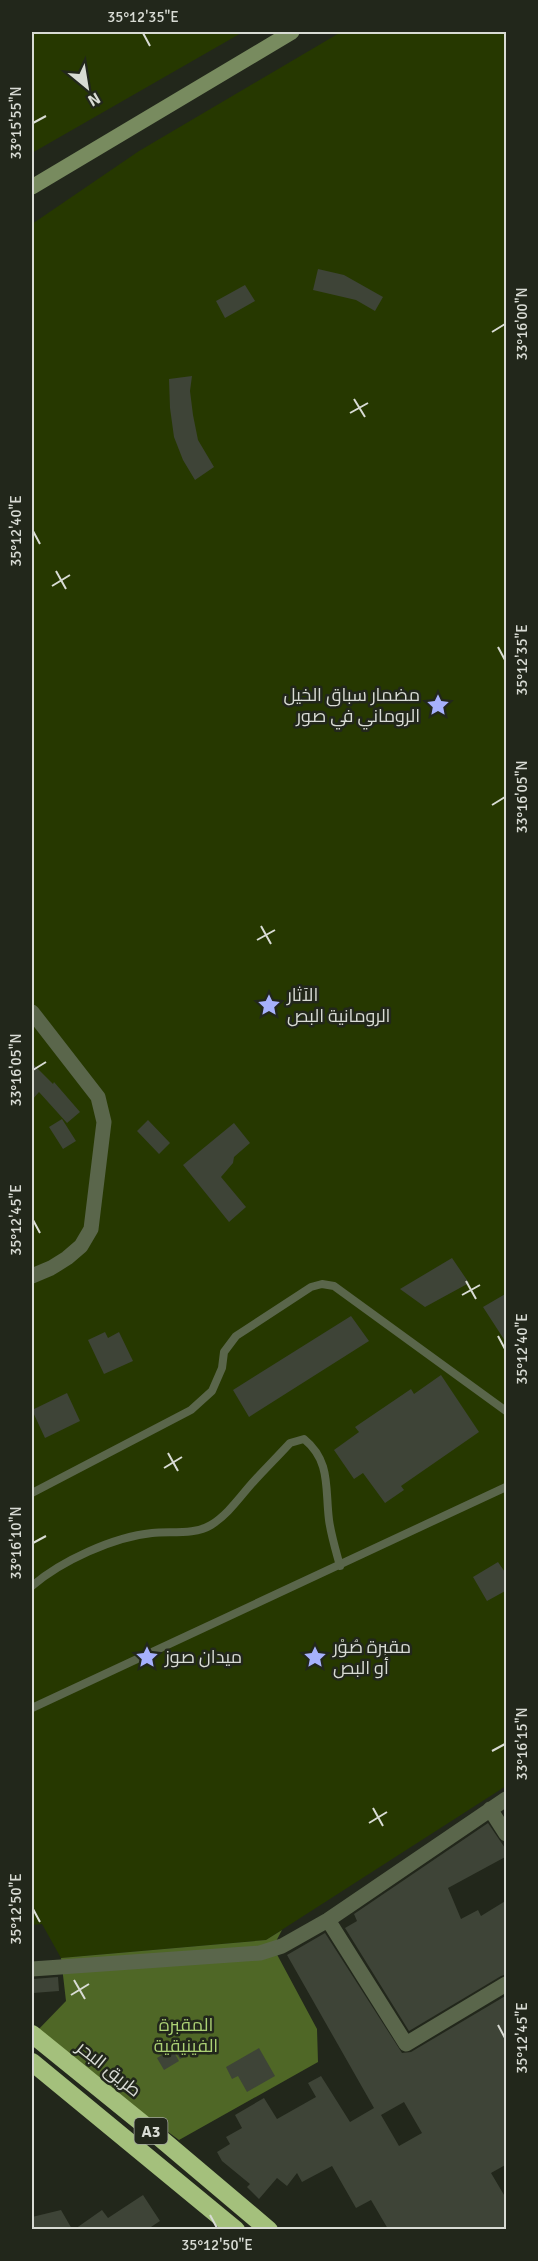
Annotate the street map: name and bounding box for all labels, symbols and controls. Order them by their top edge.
text: 35°12'35"E [107,8,179,26]
north arrow [57,57,117,117]
text: 33°15'55"N [7,86,25,160]
text: N [84,88,104,111]
text: 33°16'00"N [513,287,531,361]
text: 35°12'40"E [7,495,25,567]
text: 35°12'35"E [513,624,531,696]
place label: مضمار سباق الخيل الروماني في صور [283,684,420,730]
place icon: مضمار سباق الخيل الروماني في صور [425,692,451,718]
text: 33°16'05"N [513,760,531,834]
place label: الآثار الرومانية البص [286,984,390,1027]
place icon: الآثار الرومانية البص [256,992,282,1018]
text: 33°16'05"N [7,1033,25,1107]
text: 35°12'45"E [7,1184,25,1256]
text: 35°12'40"E [513,1313,531,1385]
text: 33°16'10"N [7,1506,25,1580]
place label: مقبرة صُوْر أو البص [332,1636,411,1679]
place icon: ميدان صوز [134,1644,160,1670]
place icon: مقبرة صُوْر أو البص [302,1644,328,1670]
place label: ميدان صوز [164,1646,242,1668]
text: 33°16'15"N [513,1707,531,1781]
text: 35°12'50"E [7,1873,25,1945]
text: 35°12'45"E [513,2002,531,2074]
park label: المقبرة الفينيقية [154,2014,218,2057]
street label: طريق البحر [71,2036,146,2102]
road number: A3 [134,2118,168,2144]
text: 35°12'50"E [181,2236,253,2254]

